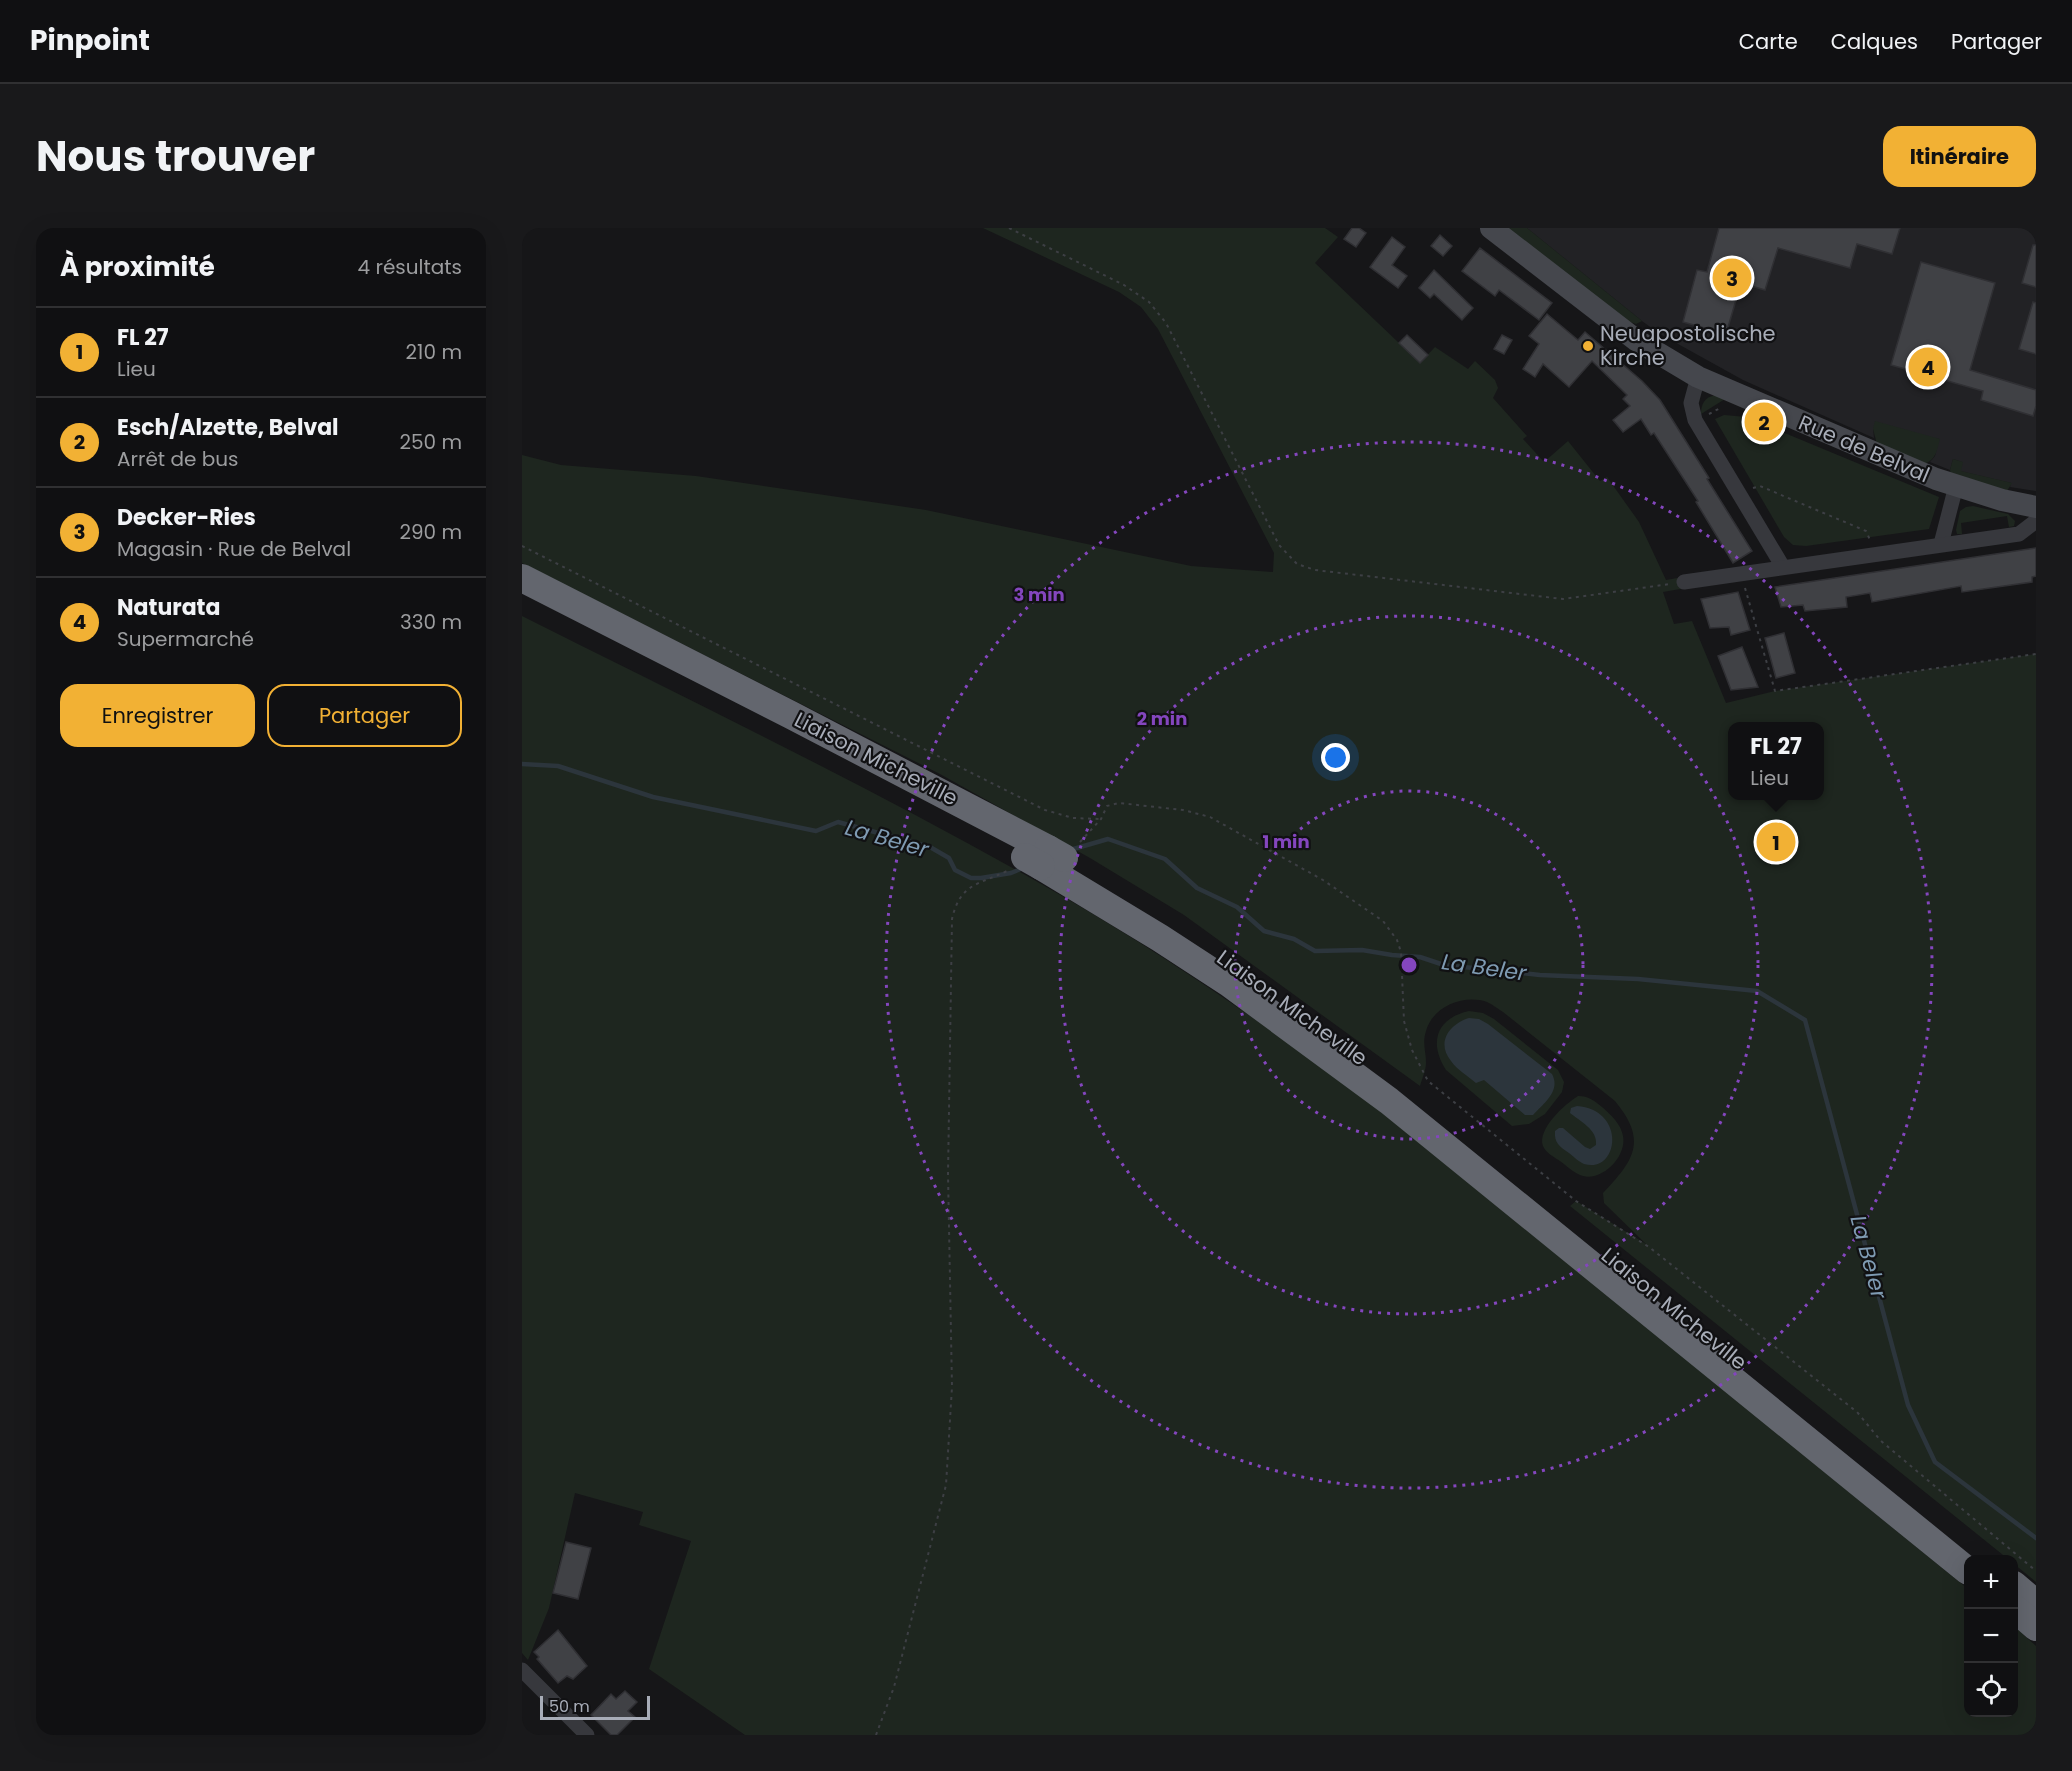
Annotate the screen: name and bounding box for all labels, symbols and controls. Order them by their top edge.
text: Pinpoint [30,21,150,60]
text: Carte [1739,27,1798,56]
text: Calques [1831,27,1918,56]
text: Partager [1951,27,2042,56]
button: Itinéraire [1883,126,2036,187]
text: Nous trouver [36,127,315,186]
text: À proximité [60,249,215,285]
text: 4 résultats [358,253,462,281]
pin: 3 [1712,256,1752,300]
place label: Neuapostolische Kirche [1600,319,1776,372]
text: FL 27 [117,322,169,353]
text: 1 [76,338,83,366]
text: 210 m [406,338,462,366]
marker: Neuapostolische Kirche [1581,339,1595,353]
pin: 4 [1908,344,1948,390]
text: Lieu [117,355,156,383]
pin: 2 [1744,400,1784,444]
street label: Rue de Belval [1794,408,1934,489]
text: Esch/Alzette, Belval [117,412,339,443]
text: 2 [74,428,85,456]
text: 250 m [399,428,462,456]
text: Arrêt de bus [117,445,238,473]
text: Decker-Ries [117,502,256,533]
text: 3 [73,518,86,546]
text: 290 m [399,518,462,546]
text: Magasin · Rue de Belval [117,535,351,563]
text: 3 min [1013,582,1065,607]
text: Naturata [117,592,220,623]
text: 4 [73,608,86,636]
text: 330 m [400,608,462,636]
text: Supermarché [117,625,254,653]
button: Enregistrer [60,684,255,747]
button: Partager [267,684,462,747]
street label: Liaison Micheville [790,705,963,812]
text: 2 min [1137,706,1187,731]
popup [1728,722,1824,800]
text: FL 27 [1750,731,1802,762]
your location [1321,743,1350,772]
text: Lieu [1750,764,1789,792]
water label: La Beler [842,812,933,865]
pin: 1 [1756,820,1796,864]
text: 1 min [1262,829,1310,854]
street label: Liaison Micheville [1211,943,1374,1072]
water label: La Beler [1440,946,1529,989]
centre of rings [1399,955,1419,975]
water label: La Beler [1843,1212,1895,1303]
street label: Liaison Micheville [1595,1241,1753,1376]
map controls [1964,1555,2018,1717]
button: + [1964,1555,2018,1609]
button: − [1964,1609,2018,1663]
button: locate [1964,1663,2018,1717]
scale bar [540,1693,650,1720]
text: 50 m [549,1695,590,1718]

